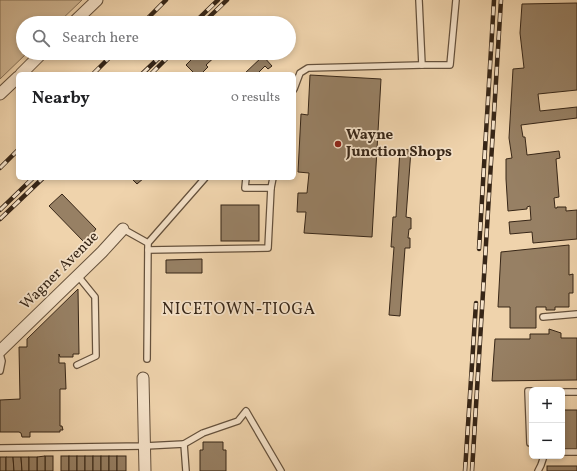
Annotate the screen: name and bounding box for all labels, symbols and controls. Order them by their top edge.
search box [16,16,296,60]
icon: search [30,27,52,49]
text: Search here [62,28,139,49]
text: Nearby [32,87,90,110]
text: 0 results [231,89,280,107]
place label: Wayne Junction Shops [345,125,452,163]
marker: Wayne Junction Shops [333,139,343,149]
street label: Wagner Avenue [16,227,104,315]
district label: NICETOWN-TIOGA [162,299,316,321]
map controls [529,387,565,459]
button: + [529,387,565,423]
button: − [529,423,565,459]

